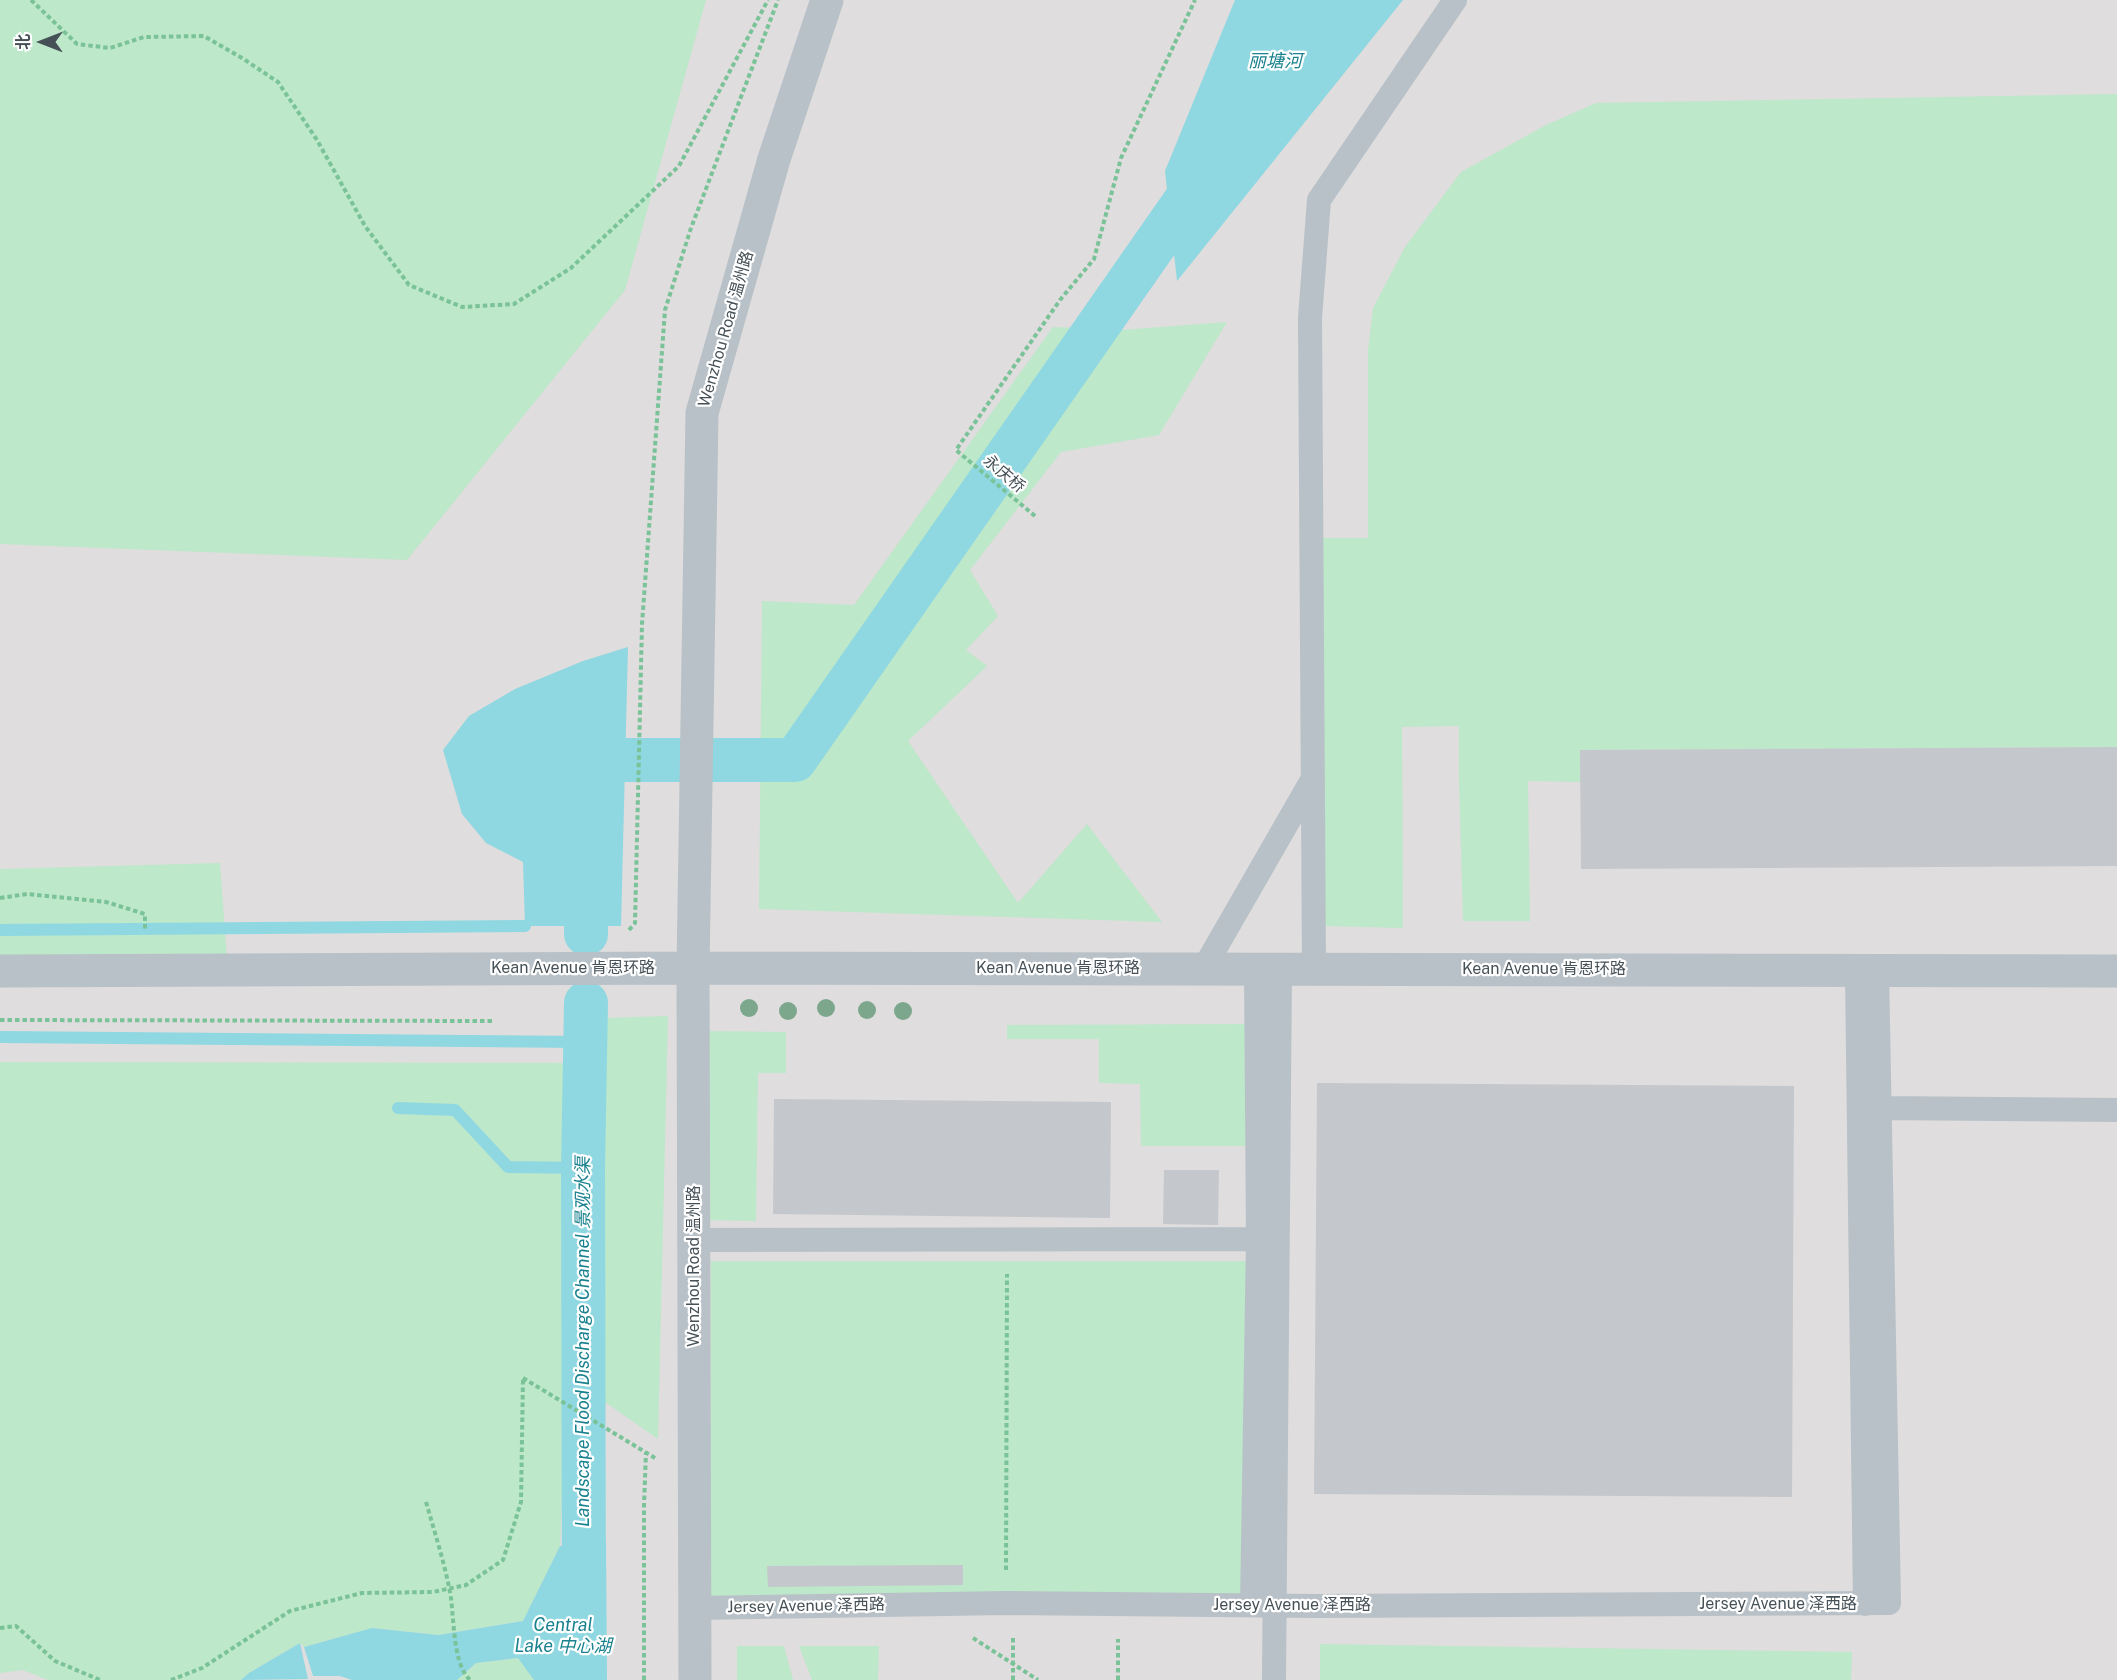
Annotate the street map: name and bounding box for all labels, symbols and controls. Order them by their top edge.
north arrow [12,12,72,72]
text: 北 [14,34,33,50]
water label: 丽塘河 [1248,50,1302,72]
street label: Wenzhou Road 温州路 [694,249,758,409]
street label: 永庆桥 [979,451,1029,497]
street label: Kean Avenue 肯恩环路 [491,958,655,978]
street label: Kean Avenue 肯恩环路 [976,958,1140,978]
street label: Kean Avenue 肯恩环路 [1462,959,1626,979]
water label: Landscape Flood Discharge Channel 景观水渠 [572,1157,594,1527]
street label: Wenzhou Road 温州路 [684,1185,704,1347]
street label: Jersey Avenue 泽西路 [1699,1594,1857,1614]
street label: Jersey Avenue 泽西路 [727,1595,885,1617]
street label: Jersey Avenue 泽西路 [1213,1595,1371,1615]
water label: Central Lake 中心湖 [515,1614,611,1656]

